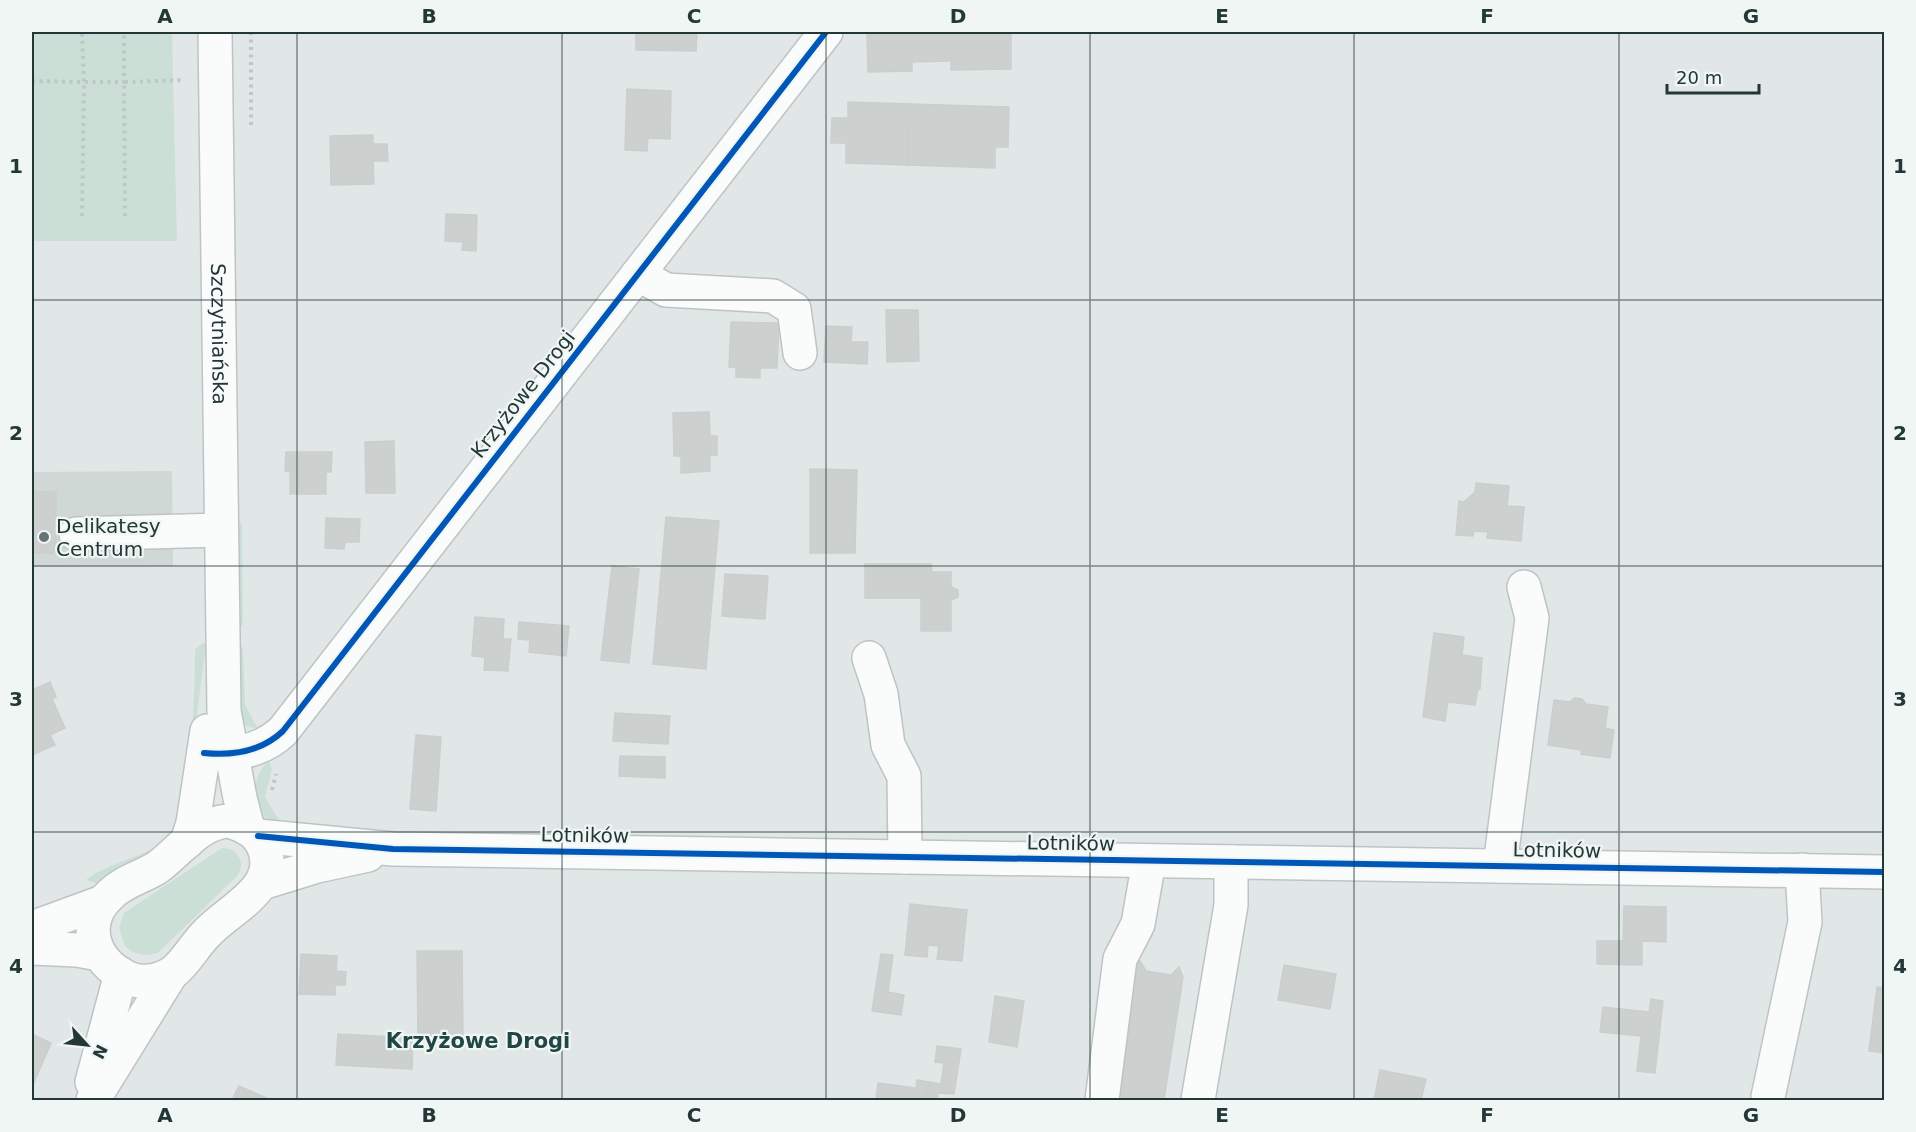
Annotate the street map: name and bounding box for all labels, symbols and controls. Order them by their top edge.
text: A [157,4,173,28]
text: B [421,4,437,28]
text: C [687,4,701,28]
text: D [950,4,966,28]
text: E [1215,4,1229,28]
text: F [1480,4,1494,28]
text: G [1743,4,1759,28]
scale bar [1667,57,1758,95]
text: 20 m [1676,67,1722,88]
text: 1 [9,154,23,178]
text: 1 [1893,154,1907,178]
street label: Szczytniańska [206,263,232,405]
street label: Krzyżowe Drogi [466,325,580,463]
text: 2 [9,421,23,445]
text: 2 [1893,421,1907,445]
place label: Delikatesy Centrum [56,514,161,561]
marker: Delikatesy Centrum [37,530,51,544]
text: 3 [9,687,23,711]
text: 3 [1893,687,1907,711]
street label: Lotników [541,822,629,848]
street label: Lotników [1027,830,1115,856]
street label: Lotników [1513,837,1601,863]
text: 4 [9,954,23,978]
text: 4 [1893,954,1907,978]
north arrow [57,1015,117,1075]
district label: Krzyżowe Drogi [386,1029,570,1053]
text: N [88,1041,111,1062]
text: A [157,1103,173,1127]
text: B [421,1103,437,1127]
text: C [687,1103,701,1127]
text: D [950,1103,966,1127]
text: E [1215,1103,1229,1127]
text: F [1480,1103,1494,1127]
text: G [1743,1103,1759,1127]

